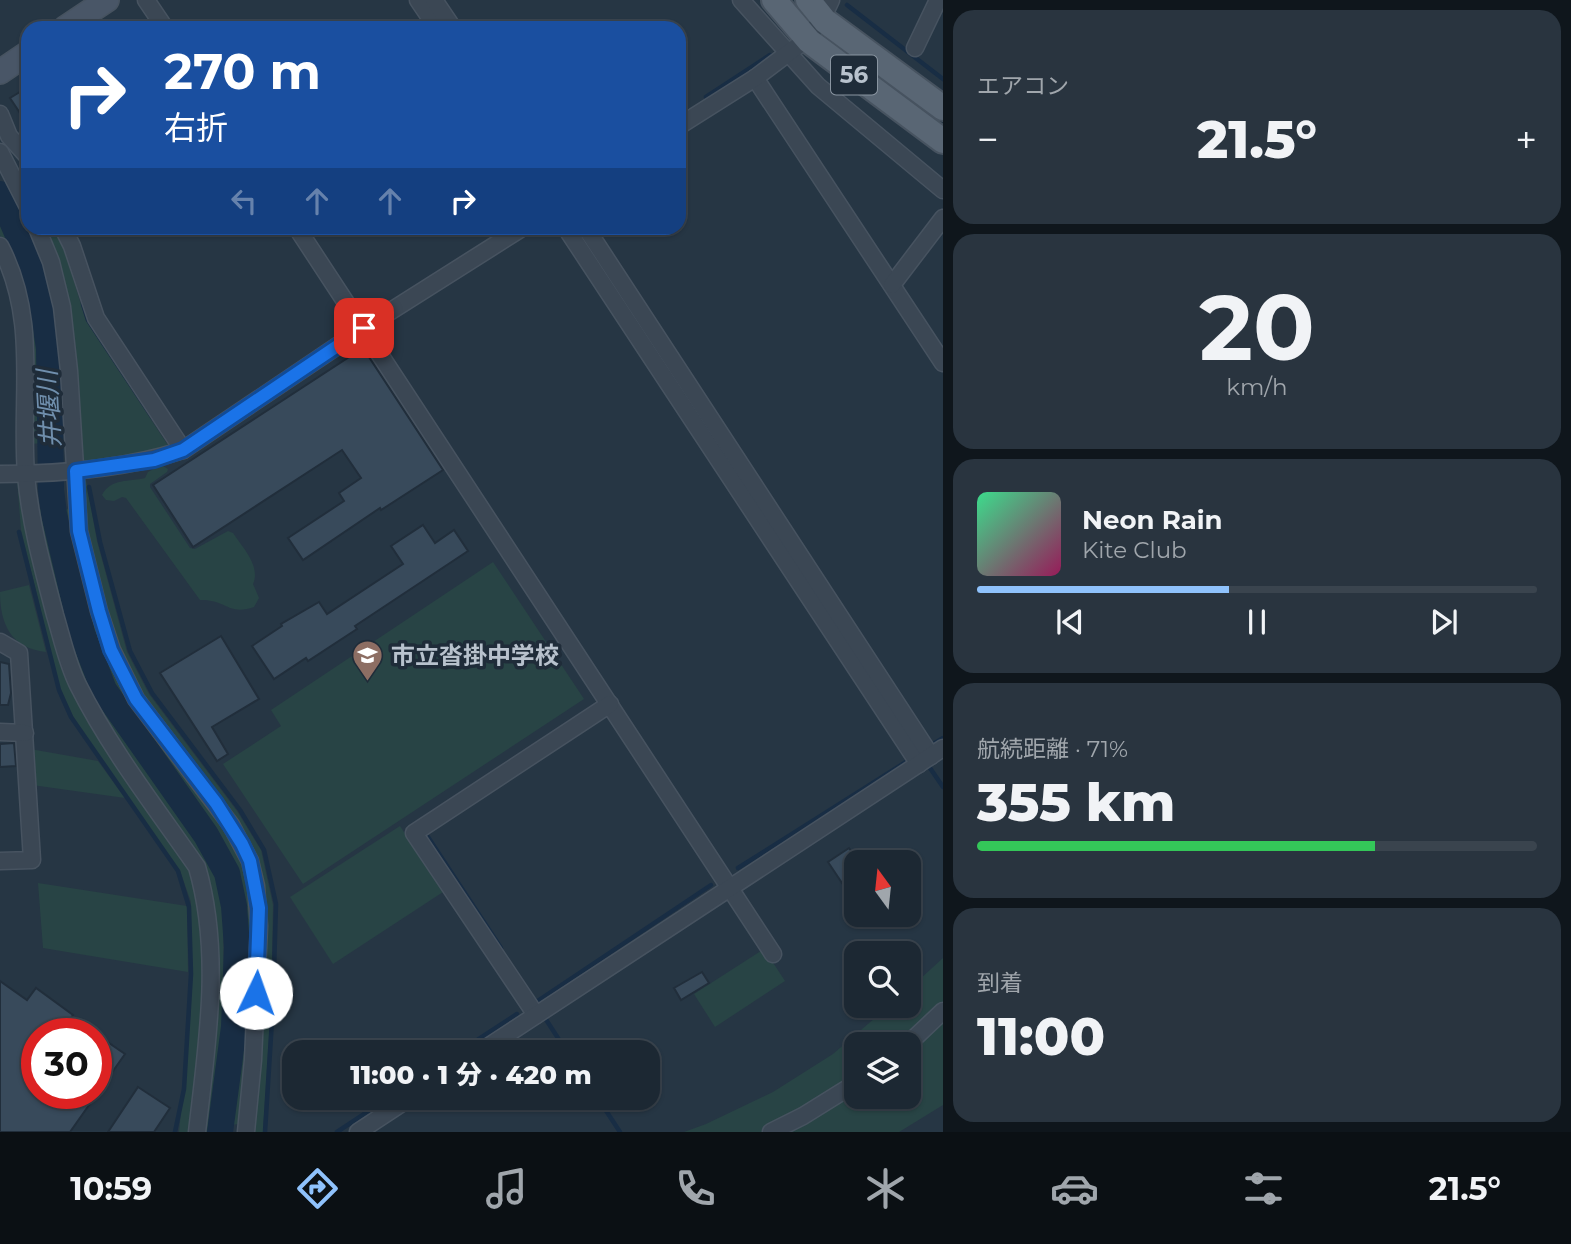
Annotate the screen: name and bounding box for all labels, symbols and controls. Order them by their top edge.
text: 270 m [164,42,321,101]
icon: right [49,49,140,140]
road number: 56 [831,55,877,94]
text: エアコン [977,72,1069,100]
text: 右折 [164,108,228,147]
text: 21.5° [1197,108,1317,171]
text: − [977,116,999,163]
text: + [1515,116,1537,163]
icon: left [225,182,263,220]
icon: ahead [298,182,336,220]
icon: ahead [371,182,409,220]
icon: right [444,182,482,220]
text: 20 [1199,272,1315,383]
pin [334,298,394,358]
icon: arrive [345,309,383,347]
water label: 井堰川 [31,366,67,449]
text: km/h [1226,373,1288,401]
text: Neon Rain [1082,504,1223,536]
text: Kite Club [1082,536,1187,564]
icon: previous [1051,603,1089,641]
icon: pause [1238,603,1276,641]
icon: next [1425,603,1463,641]
school or university icon: 市立沓掛中学校 [351,638,385,682]
place label: 市立沓掛中学校 [391,641,559,670]
text: 航続距離 · 71% [977,735,1128,763]
text: 355 km [977,771,1175,834]
north arrow [844,850,920,928]
map controls [844,850,921,1109]
button: search [844,941,921,1018]
position arrow [219,956,293,1030]
text: 到着 [977,969,1023,997]
text: 11:00 [977,1005,1105,1068]
speed limit sign: 30 [21,1018,112,1109]
button: layers [844,1032,921,1109]
text: 11:00 · 1 分 · 420 m [350,1059,592,1091]
icon: directions [293,1164,342,1213]
icon: music [482,1164,531,1213]
icon: phone [671,1164,720,1213]
icon: climate [861,1164,910,1213]
icon: car [1050,1164,1099,1213]
icon: filters [1239,1164,1288,1213]
text: 10:59 [70,1169,152,1208]
text: 21.5° [1429,1169,1501,1208]

